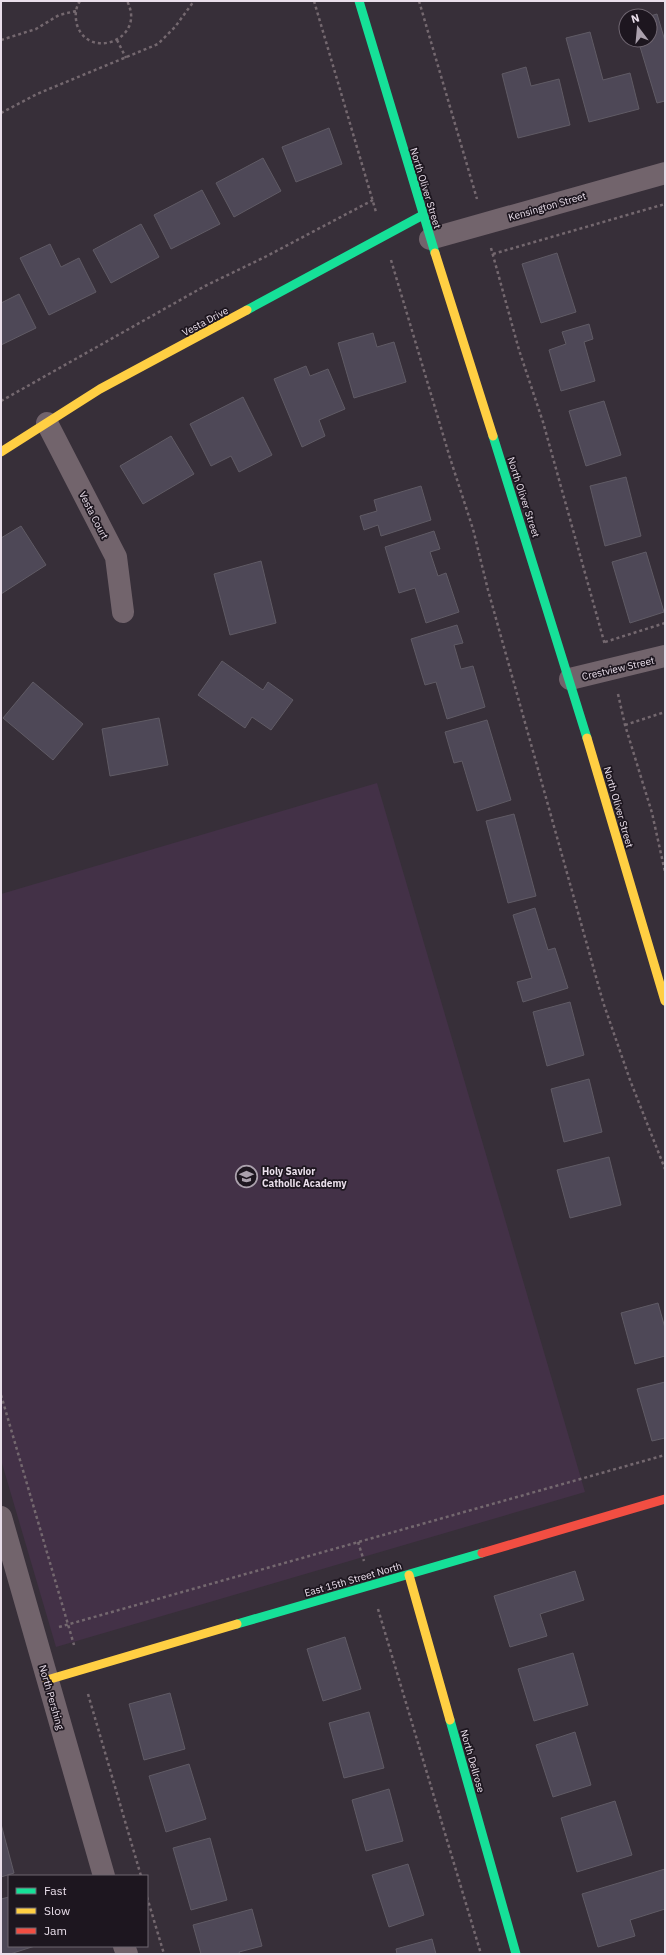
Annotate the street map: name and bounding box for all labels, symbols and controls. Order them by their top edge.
north arrow [618,8,658,48]
text: N [629,11,641,26]
street label: North Oliver Street [407,146,444,231]
street label: Kensington Street [507,189,588,224]
street label: Vesta Drive [180,304,231,339]
street label: North Oliver Street [504,455,543,540]
street label: Vesta Court [76,489,111,542]
street label: Crestview Street [581,654,656,683]
street label: North Oliver Street [601,765,636,850]
school or university icon: Holy Savior Catholic Academy [234,1164,260,1190]
place label: Holy Savior Catholic Academy [262,1165,347,1190]
street label: East 15th Street North [303,1559,403,1600]
street label: North Pershing [36,1663,67,1732]
street label: North Dellrose [457,1728,488,1795]
legend [8,1875,148,1947]
text: Fast [44,1883,67,1898]
text: Slow [44,1903,70,1918]
text: Jam [44,1923,67,1938]

